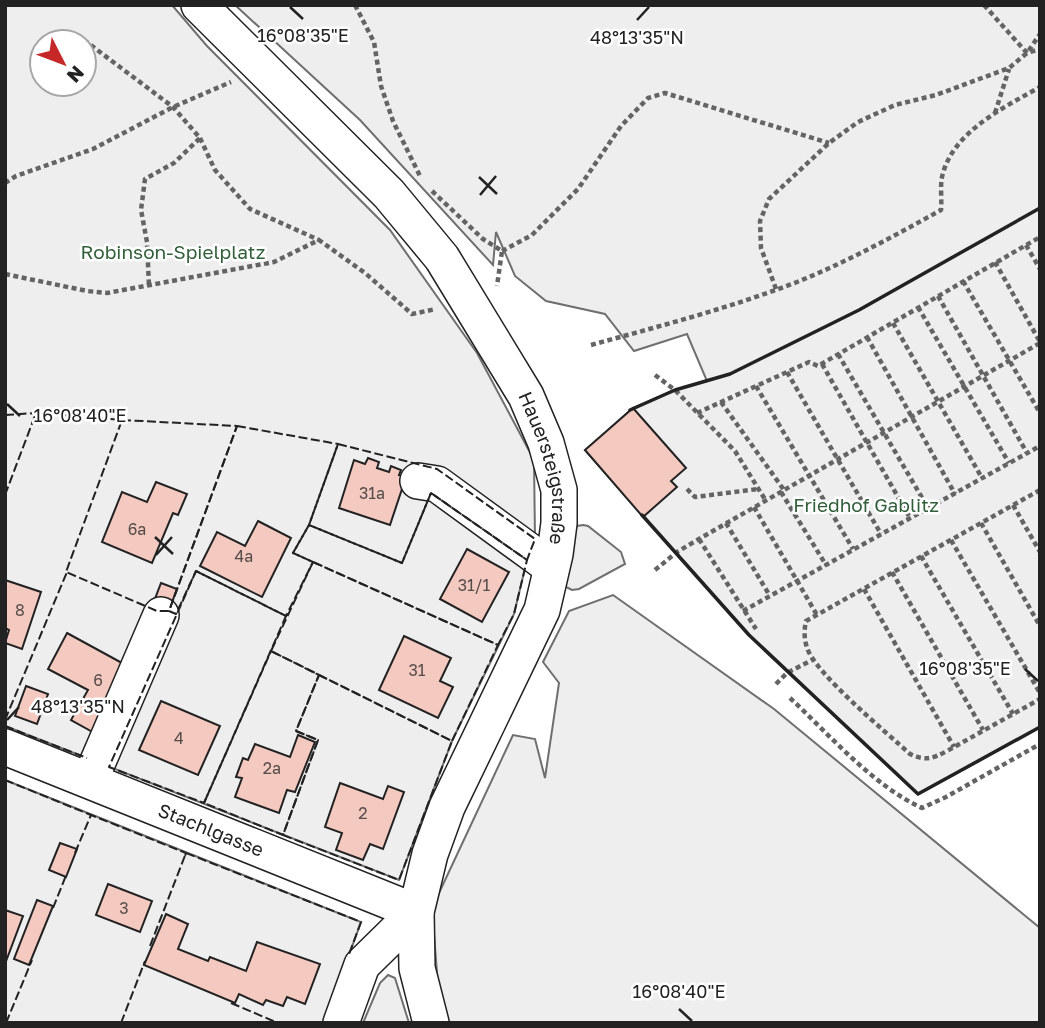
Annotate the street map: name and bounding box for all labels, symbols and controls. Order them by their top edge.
text: 16°08'35"E [257,24,349,46]
text: 48°13'35"N [590,26,684,48]
north arrow [28,28,98,98]
text: N [63,62,89,88]
park label: Robinson-Spielplatz [81,240,266,263]
street label: Hauersteigstraße [514,388,571,546]
text: 16°08'40"E [34,404,126,426]
house number: 31a [359,483,385,503]
park label: Friedhof Gablitz [793,493,939,516]
house number: 6a [128,519,146,539]
house number: 4a [235,546,253,566]
house number: 31/1 [458,575,491,595]
house number: 8 [15,600,25,620]
text: 16°08'35"E [919,657,1011,679]
house number: 31 [408,660,426,680]
house number: 6 [93,670,103,690]
text: 48°13'35"N [31,695,125,717]
house number: 4 [174,728,184,748]
house number: 2a [263,758,281,778]
street label: Stachlgasse [155,798,267,861]
house number: 2 [358,803,368,823]
house number: 3 [119,898,129,918]
text: 16°08'40"E [633,980,725,1002]

